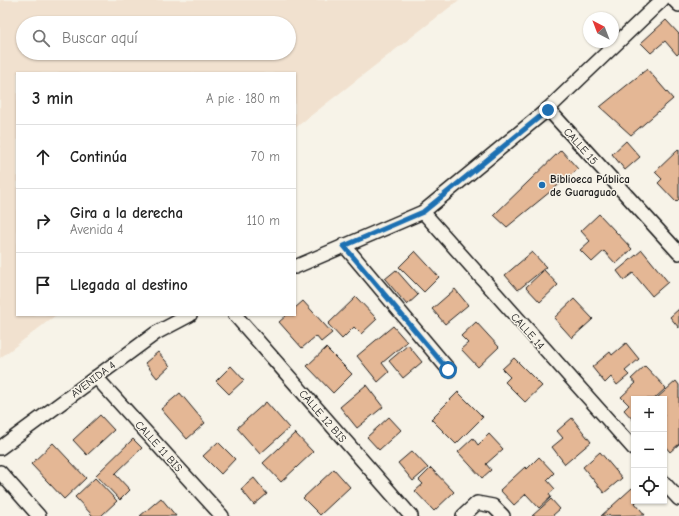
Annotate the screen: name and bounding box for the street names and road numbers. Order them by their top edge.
street label: CALLE 15 [561,125,600,167]
street label: CALLE 14 [508,311,547,352]
street label: AVENIDA 4 [69,358,118,400]
street label: CALLE 12 BIS [296,387,349,445]
street label: CALLE 11 BIS [132,418,185,474]

